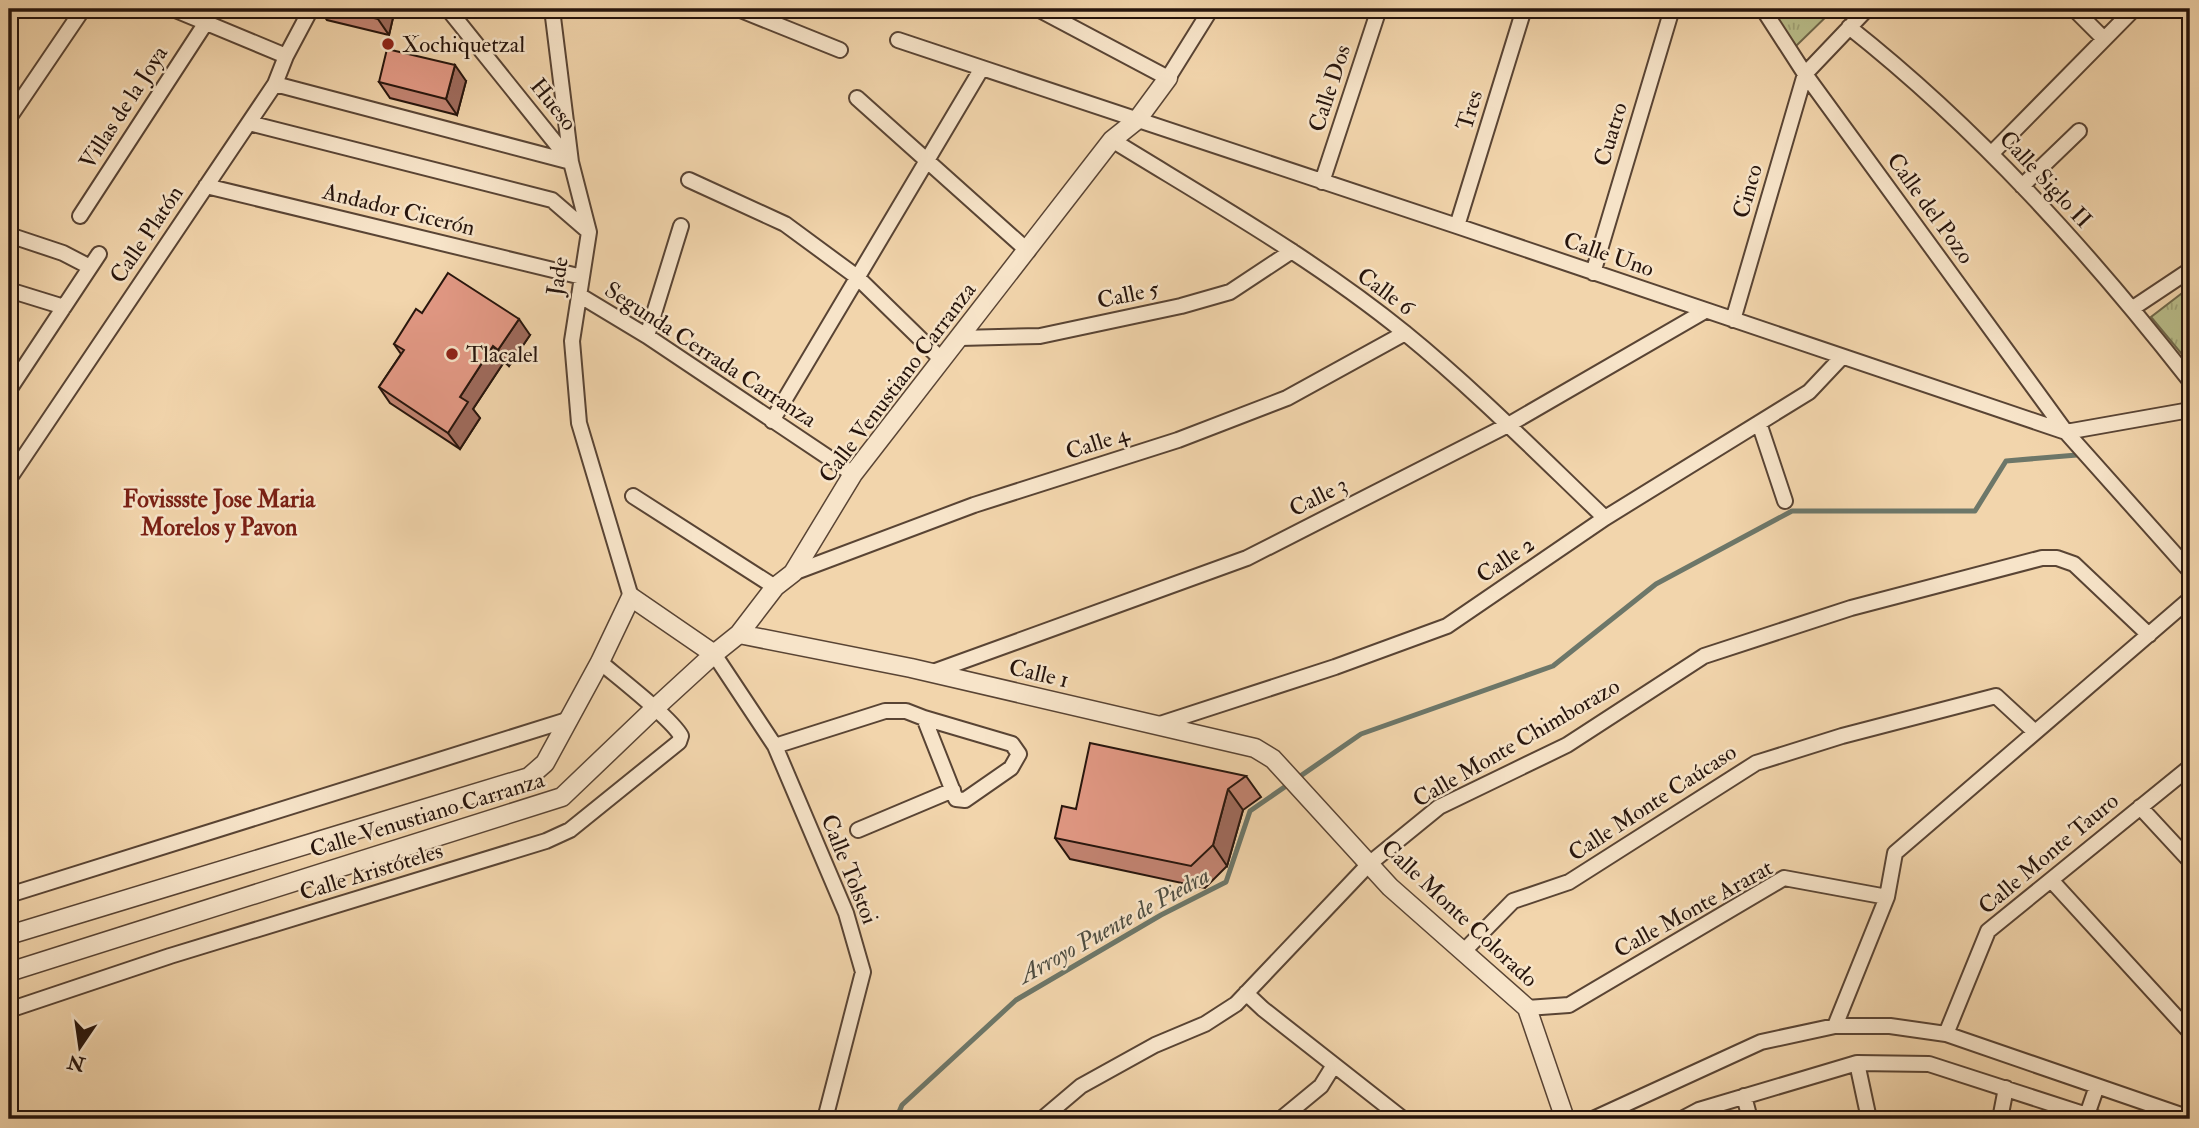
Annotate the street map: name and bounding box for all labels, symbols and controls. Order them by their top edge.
place label: Xochiquetzal [402,30,525,59]
marker: Xochiquetzal [380,36,396,52]
street label: Villas de la Joya [73,40,174,175]
street label: Calle Dos [1302,41,1357,135]
street label: Hueso [524,72,583,136]
street label: Tres [1450,86,1489,134]
street label: Cuatro [1587,99,1634,169]
street label: Calle Siglo II [1993,125,2098,234]
street label: Calle del Pozo [1881,147,1981,269]
street label: Cinco [1726,161,1769,222]
street label: Andador Cicerón [319,176,478,242]
street label: Calle Platón [103,180,190,289]
street label: Calle Uno [1560,225,1658,283]
street label: Jade [540,254,575,299]
street label: Calle 6 [1351,261,1421,323]
street label: Calle 5 [1095,274,1162,315]
street label: Segunda Cerrada Carranza [599,275,823,434]
street label: Calle Venustiano Carranza [812,276,983,488]
place label: Tlacalel [466,340,539,369]
marker: Tlacalel [444,346,460,362]
street label: Calle 4 [1062,418,1134,466]
street label: Calle 3 [1284,470,1352,523]
district label: Fovissste Jose Maria Morelos y Pavon [123,484,316,543]
street label: Calle 2 [1471,529,1540,589]
street label: Calle 1 [1006,653,1072,694]
street label: Calle Monte Chimborazo [1408,671,1625,814]
street label: Calle Monte Caúcaso [1563,737,1742,868]
street label: Calle Venustiano Carranza [306,765,548,864]
street label: Calle Monte Tauro [1972,786,2124,921]
street label: Calle Tolstoi [814,810,885,928]
street label: Calle Monte Colorado [1375,833,1544,994]
street label: Calle Aristóteles [296,836,446,907]
street label: Calle Monte Ararat [1609,853,1778,964]
water label: Arroyo Puente de Piedra [1011,860,1215,992]
north arrow [46,1012,116,1082]
text: N [64,1049,88,1076]

